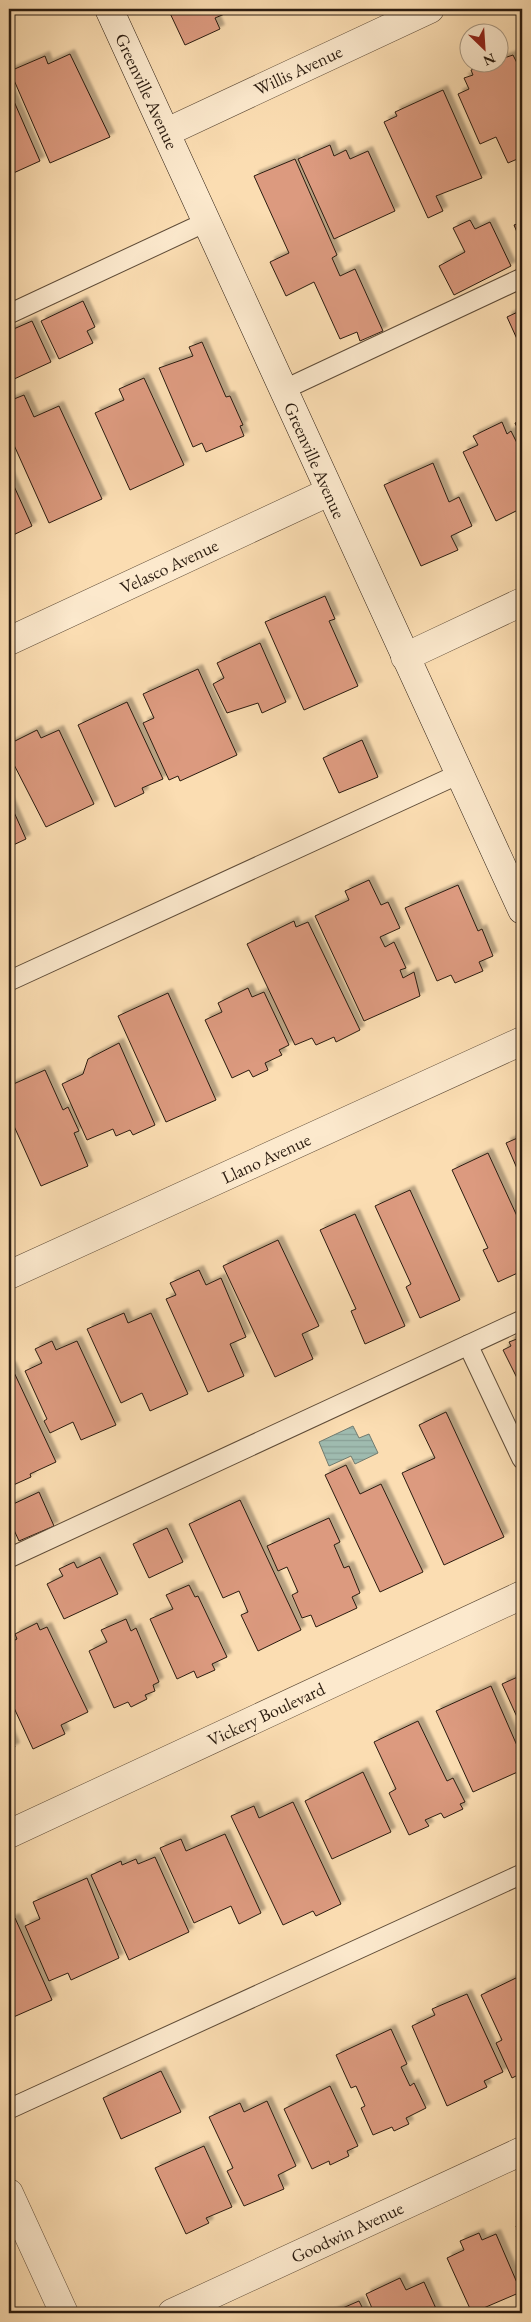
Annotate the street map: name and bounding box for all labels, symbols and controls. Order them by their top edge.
north arrow [458,22,508,72]
street label: Greenville Avenue [110,29,184,153]
street label: Willis Avenue [250,40,346,100]
text: N [480,49,498,71]
street label: Greenville Avenue [279,398,351,522]
street label: Velasco Avenue [116,533,222,599]
street label: Llano Avenue [218,1127,314,1189]
street label: Vickery Boulevard [204,1676,329,1751]
street label: Goodwin Avenue [287,2196,407,2268]

